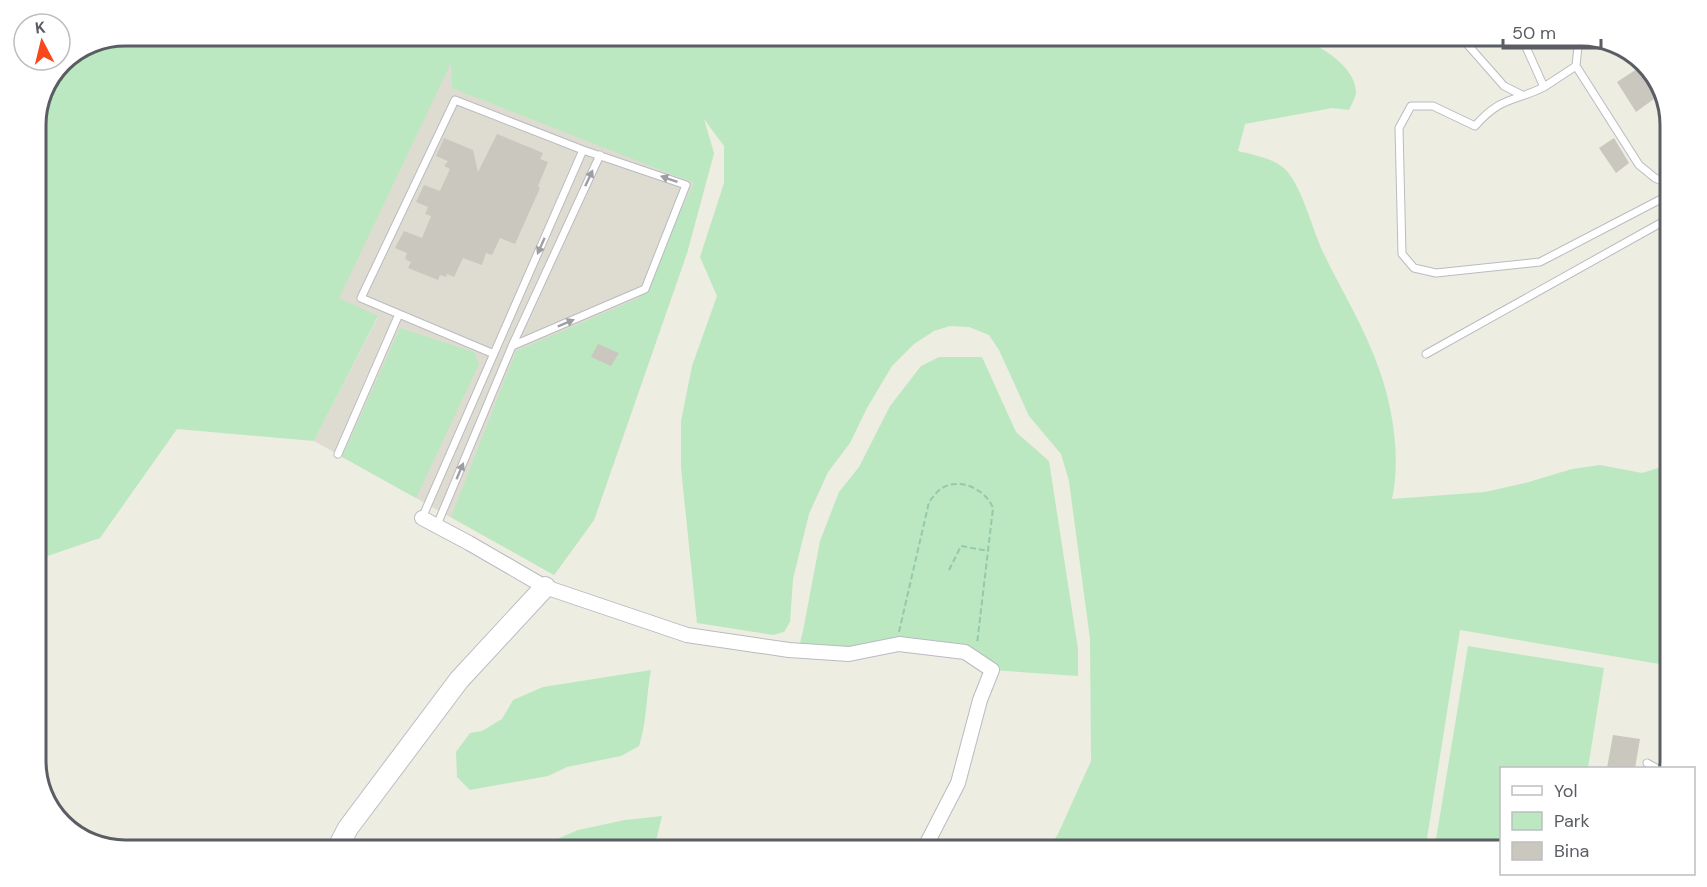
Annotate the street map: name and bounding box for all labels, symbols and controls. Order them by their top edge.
north arrow [12,12,72,72]
scale bar [1503,12,1600,50]
text: K [34,16,47,39]
text: 50 m [1512,21,1556,45]
one-way arrow [584,169,594,187]
one-way arrow [660,174,678,183]
one-way arrow [537,237,546,254]
one-way arrow [558,318,576,328]
one-way arrow [455,462,465,480]
legend [1500,767,1695,875]
text: Yol [1554,779,1578,803]
text: Park [1554,809,1590,833]
text: Bina [1554,839,1589,863]

